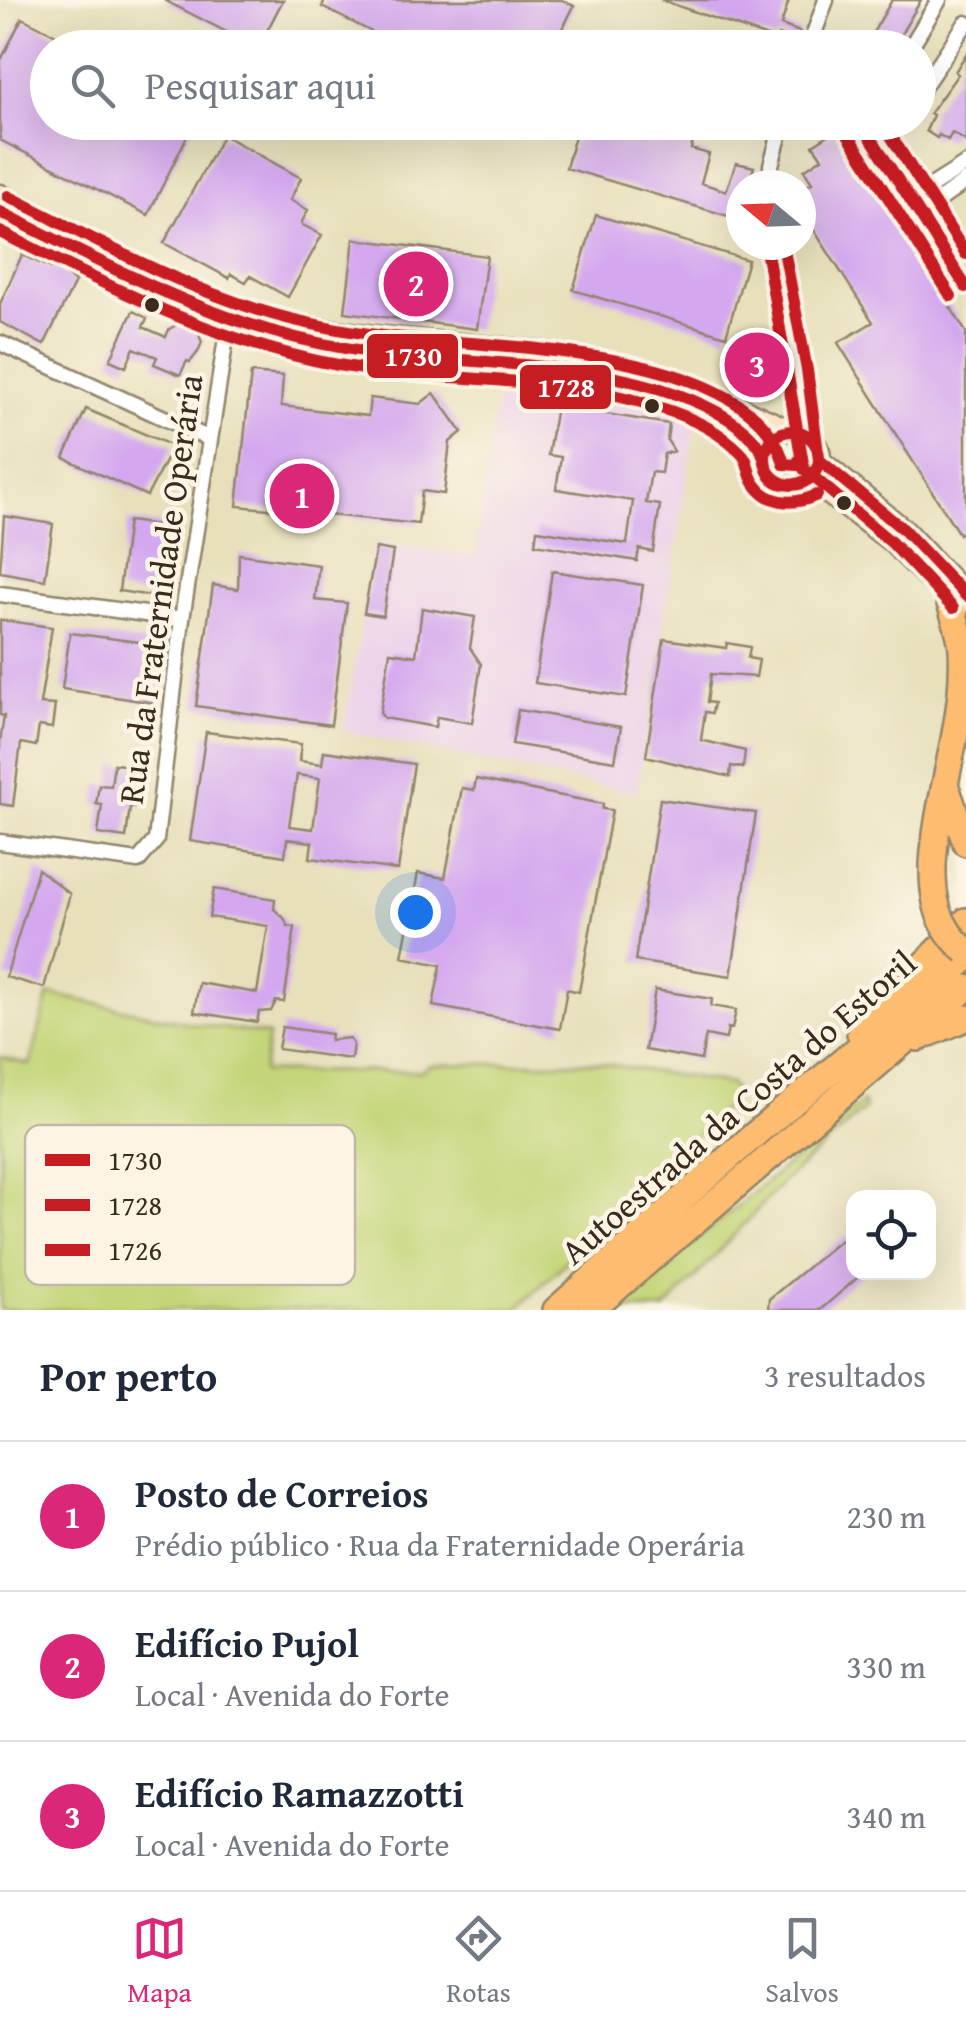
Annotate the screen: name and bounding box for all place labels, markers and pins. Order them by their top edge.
pin: 2 [384,246,448,322]
unlabelled marker [142,295,162,315]
pin: 3 [724,328,790,402]
unlabelled marker [642,396,662,416]
pin: 1 [270,458,334,534]
unlabelled marker [834,493,854,513]

